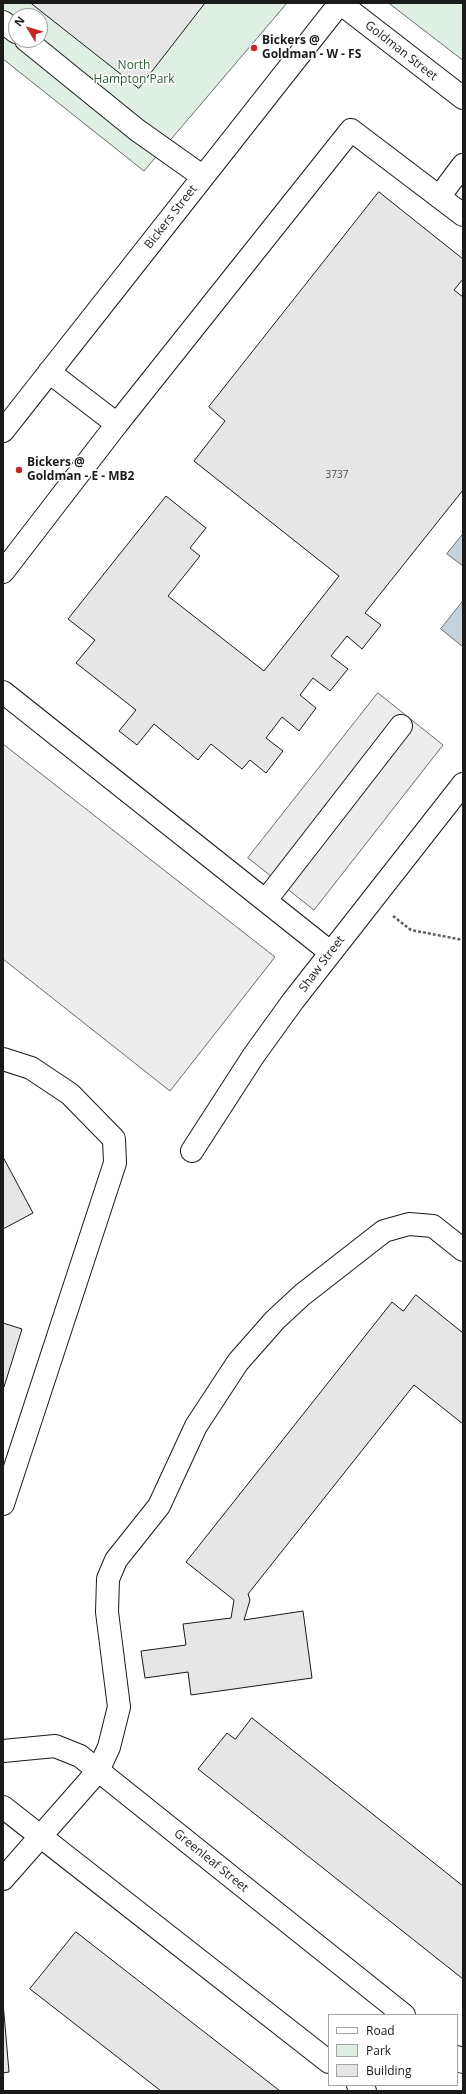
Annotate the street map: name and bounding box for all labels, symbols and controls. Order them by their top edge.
north arrow [8,8,48,48]
text: N [10,13,28,29]
street label: Goldman Street [362,18,440,84]
place label: Bickers @ Goldman - W - FS [262,34,361,62]
marker: Bickers @ Goldman - W - FS [249,43,259,53]
park label: North Hampton Park [93,59,175,87]
street label: Bickers Street [142,182,200,252]
place label: Bickers @ Goldman - E - MB2 [27,456,134,484]
marker: Bickers @ Goldman - E - MB2 [14,465,24,475]
house number: 3737 [326,469,348,481]
street label: Shaw Street [296,933,348,995]
street label: Greenleaf Street [171,1827,251,1895]
legend [328,2014,458,2086]
text: Road [366,2022,395,2039]
text: Park [366,2042,391,2059]
text: Building [366,2062,411,2079]

